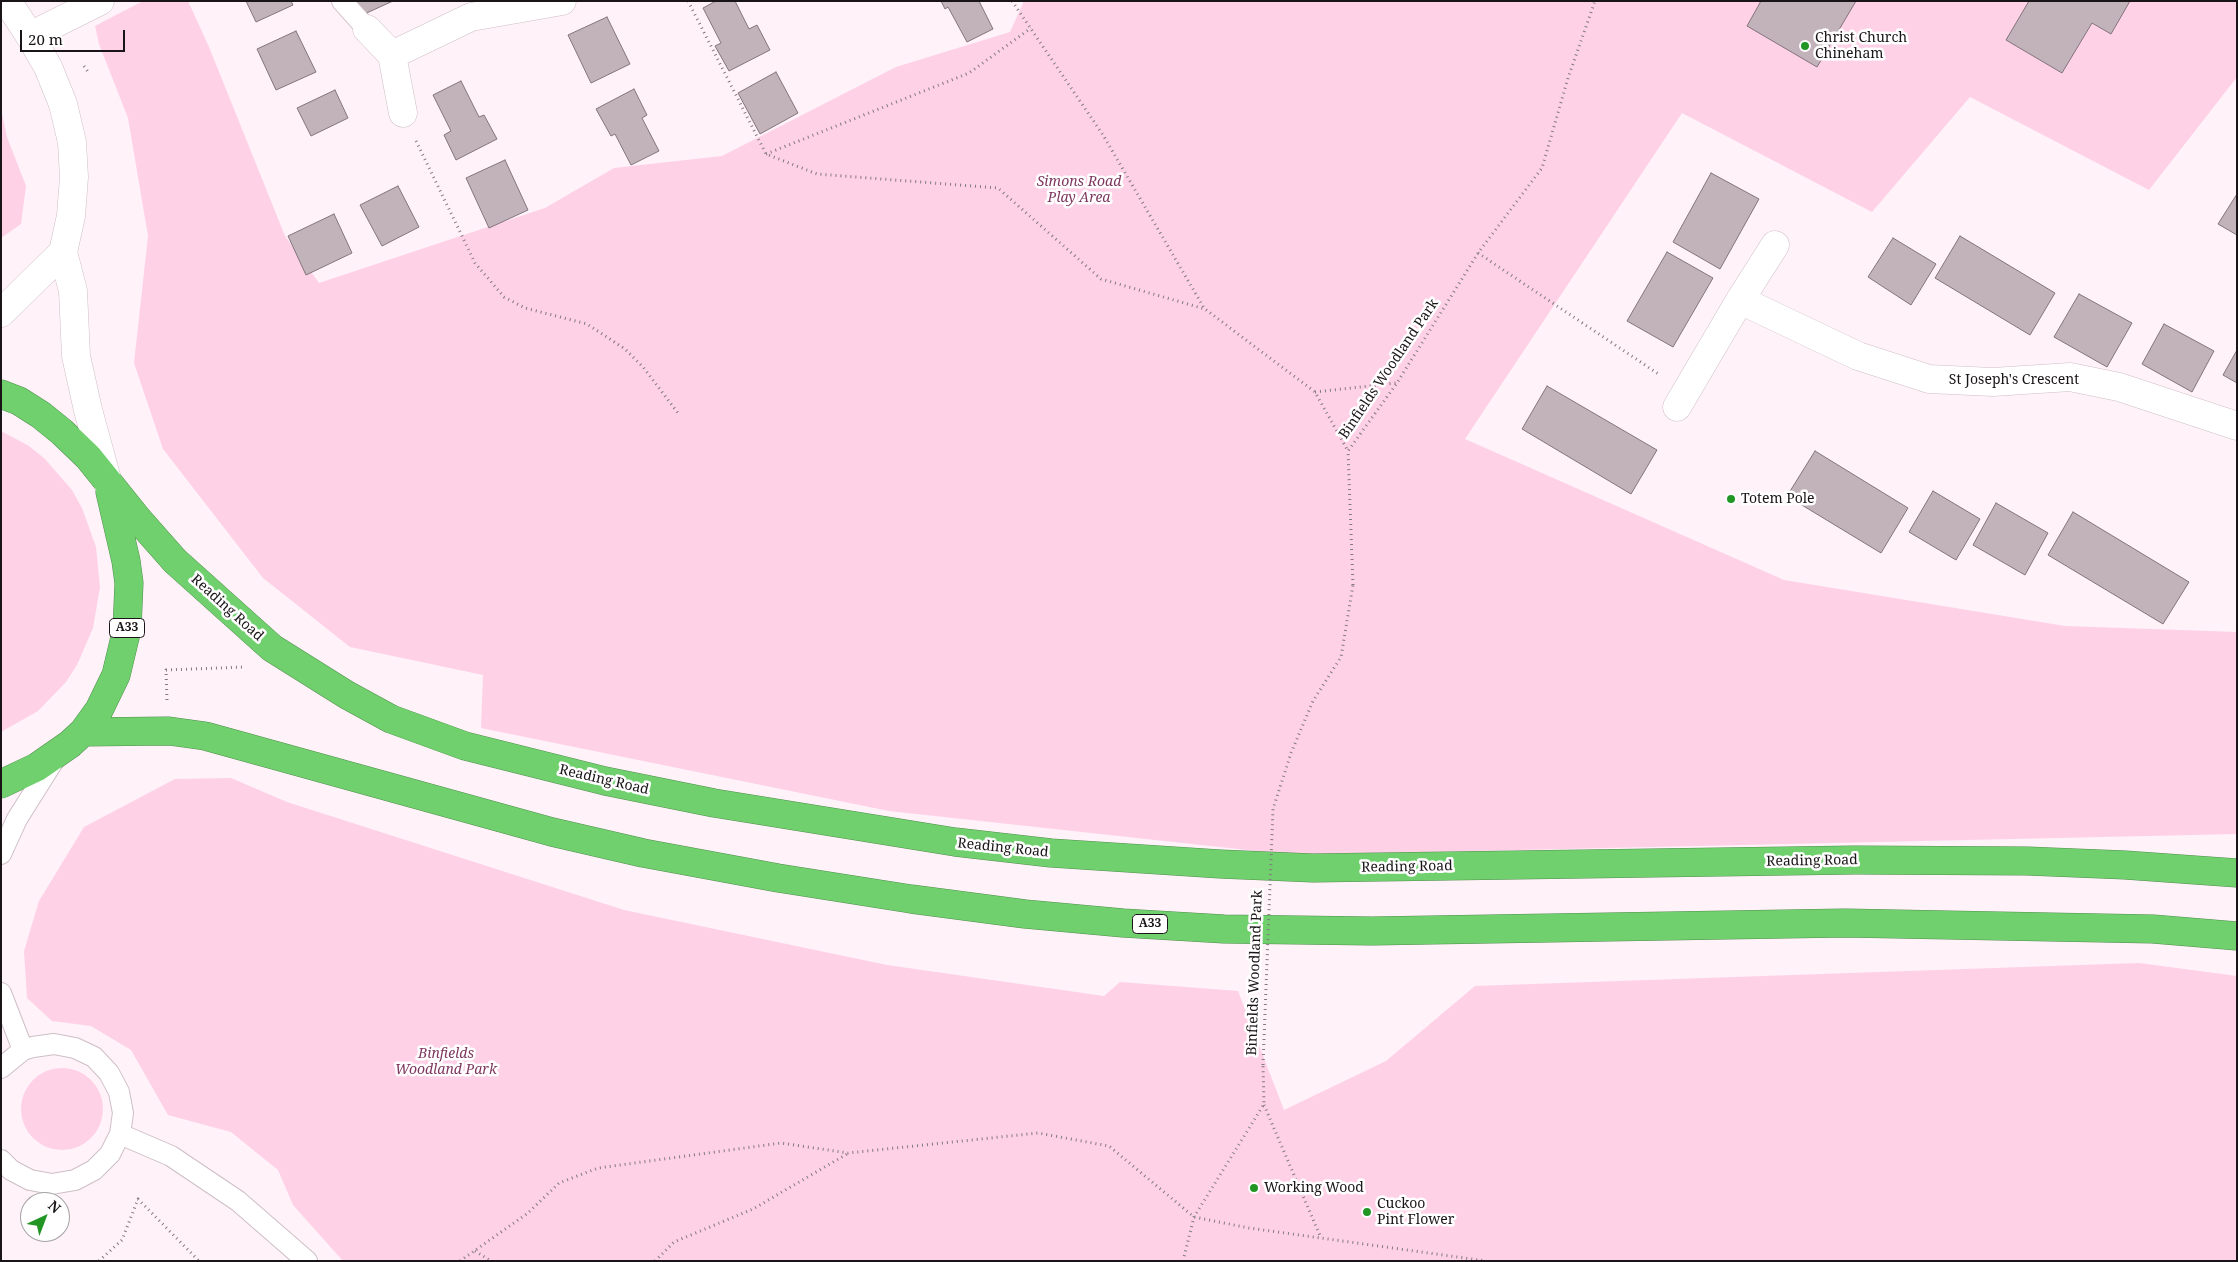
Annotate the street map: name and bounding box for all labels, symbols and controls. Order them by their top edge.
scale bar [22,20,128,52]
text: 20 m [28,29,63,49]
place label: Christ Church Chineham [1815,30,1907,62]
marker: Christ Church Chineham [1799,40,1811,52]
park label: Simons Road Play Area [1037,174,1121,206]
street label: Binfields Woodland Park [1336,296,1442,442]
street label: St Joseph's Crescent [1949,372,2079,388]
place label: Totem Pole [1741,491,1815,507]
marker: Totem Pole [1725,493,1737,505]
street label: Reading Road [187,571,267,645]
road number: A33 [110,618,144,638]
street label: Reading Road [557,762,651,798]
street label: Reading Road [957,835,1049,861]
street label: Reading Road [1766,852,1858,870]
street label: Reading Road [1361,858,1453,876]
street label: Binfields Woodland Park [1244,890,1266,1056]
road number: A33 [1132,914,1168,934]
park label: Binfields Woodland Park [395,1046,497,1078]
place label: Working Wood [1264,1180,1364,1196]
marker: Working Wood [1248,1182,1260,1194]
north arrow [20,1192,70,1242]
text: N [44,1196,65,1217]
place label: Cuckoo Pint Flower [1377,1196,1454,1228]
marker: Cuckoo Pint Flower [1361,1206,1373,1218]

